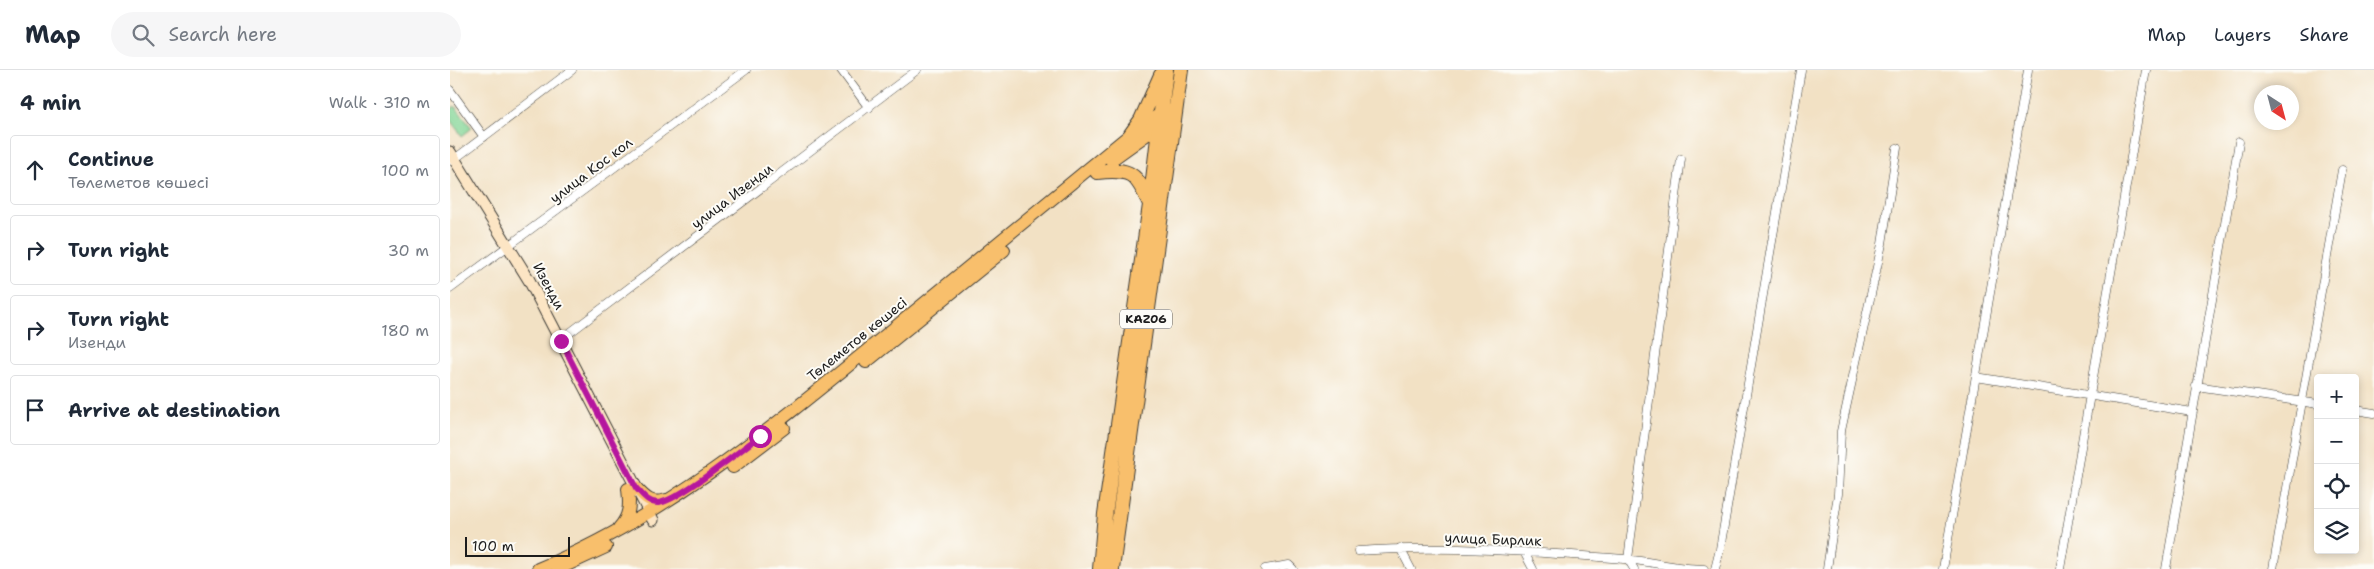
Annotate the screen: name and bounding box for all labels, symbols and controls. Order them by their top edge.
search box [111,12,461,57]
text: Map [25,19,81,51]
icon: search [129,21,157,49]
text: Search here [169,22,277,47]
text: Map [2148,23,2186,47]
text: Layers [2214,23,2271,47]
text: Share [2299,23,2349,47]
north arrow [2254,85,2299,130]
text: 4 min [20,89,81,117]
text: Walk · 310 m [329,92,430,113]
street label: улица Кос кол [546,133,636,207]
text: Continue [68,147,154,172]
icon: ahead [21,156,49,184]
street label: улица Изенди [688,159,776,233]
text: 100 m [381,160,429,181]
text: Төлеметов көшесі [68,172,209,193]
icon: right [21,236,49,264]
text: Turn right [68,238,169,263]
text: 30 m [388,240,429,261]
street label: Изенди [529,259,569,313]
street label: Төлеметов көшесі [803,293,911,385]
text: Turn right [68,307,169,332]
road number: KАZ06 [1120,310,1172,328]
icon: right [21,316,49,344]
text: 180 m [381,320,429,341]
route end [550,330,573,353]
text: Изенди [68,332,126,353]
map controls [2314,374,2359,554]
button: + [2314,374,2359,419]
icon: arrive [21,396,49,424]
text: Arrive at destination [68,398,280,423]
button: − [2314,419,2359,464]
route start [749,425,772,448]
button: locate [2314,464,2359,509]
button: layers [2314,509,2359,554]
street label: улица Бирлик [1444,528,1542,550]
scale bar [465,534,570,557]
text: 100 m [472,537,514,555]

